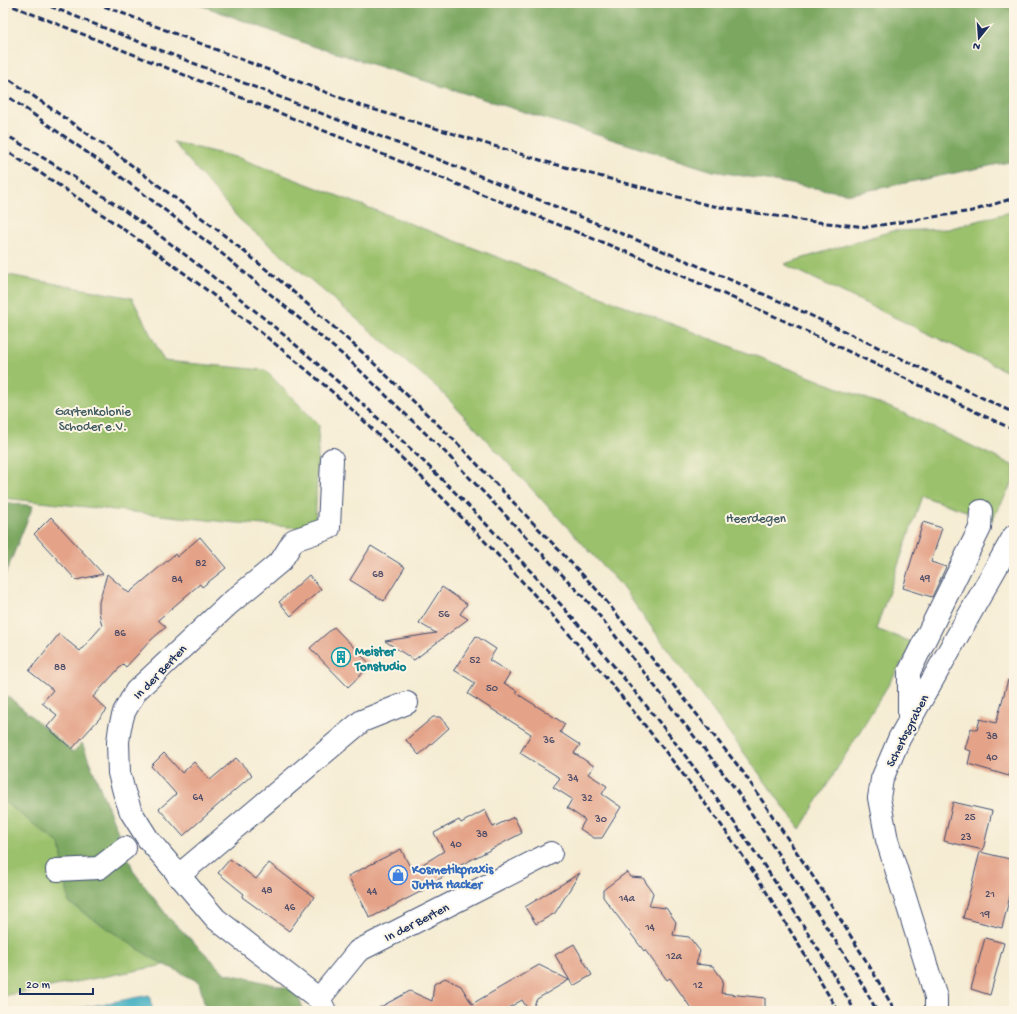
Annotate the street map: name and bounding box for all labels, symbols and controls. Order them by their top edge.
north arrow [959,18,999,58]
text: N [971,39,982,52]
park label: Gartenkolonie Schoder e.V. [55,405,131,435]
park label: Heerdegen [726,512,787,527]
house number: 82 [195,558,207,570]
house number: 68 [372,569,384,581]
house number: 49 [920,573,931,585]
house number: 84 [171,574,183,586]
house number: 56 [438,609,450,621]
house number: 86 [114,628,126,640]
street label: In der Berten [131,642,191,703]
place label: Meister Tonstudio [354,645,407,675]
building icon: Meister Tonstudio [330,646,352,668]
house number: 52 [469,655,481,667]
house number: 88 [54,662,66,674]
house number: 50 [486,683,498,695]
street label: Scherbsgraben [884,692,933,770]
house number: 38 [985,731,998,743]
house number: 36 [542,735,555,747]
house number: 40 [986,752,998,764]
house number: 34 [567,773,579,785]
house number: 64 [193,792,204,804]
house number: 32 [580,793,593,805]
house number: 25 [964,812,976,824]
house number: 30 [594,814,607,826]
house number: 38 [475,829,488,841]
house number: 23 [960,832,972,844]
house number: 40 [450,839,462,851]
place label: Kosmetikpraxis Jutta Hacker [411,863,494,893]
shop icon: Kosmetikpraxis Jutta Hacker [387,864,409,886]
house number: 48 [261,885,273,897]
house number: 44 [367,886,378,898]
house number: 21 [985,889,995,901]
house number: 14a [618,893,636,905]
street label: In der Berten [382,900,453,946]
house number: 46 [285,902,296,914]
house number: 19 [979,909,990,921]
house number: 14 [644,922,656,934]
house number: 12a [665,951,683,963]
scale bar [20,970,93,996]
text: 20 m [26,979,51,993]
house number: 12 [692,980,704,992]

